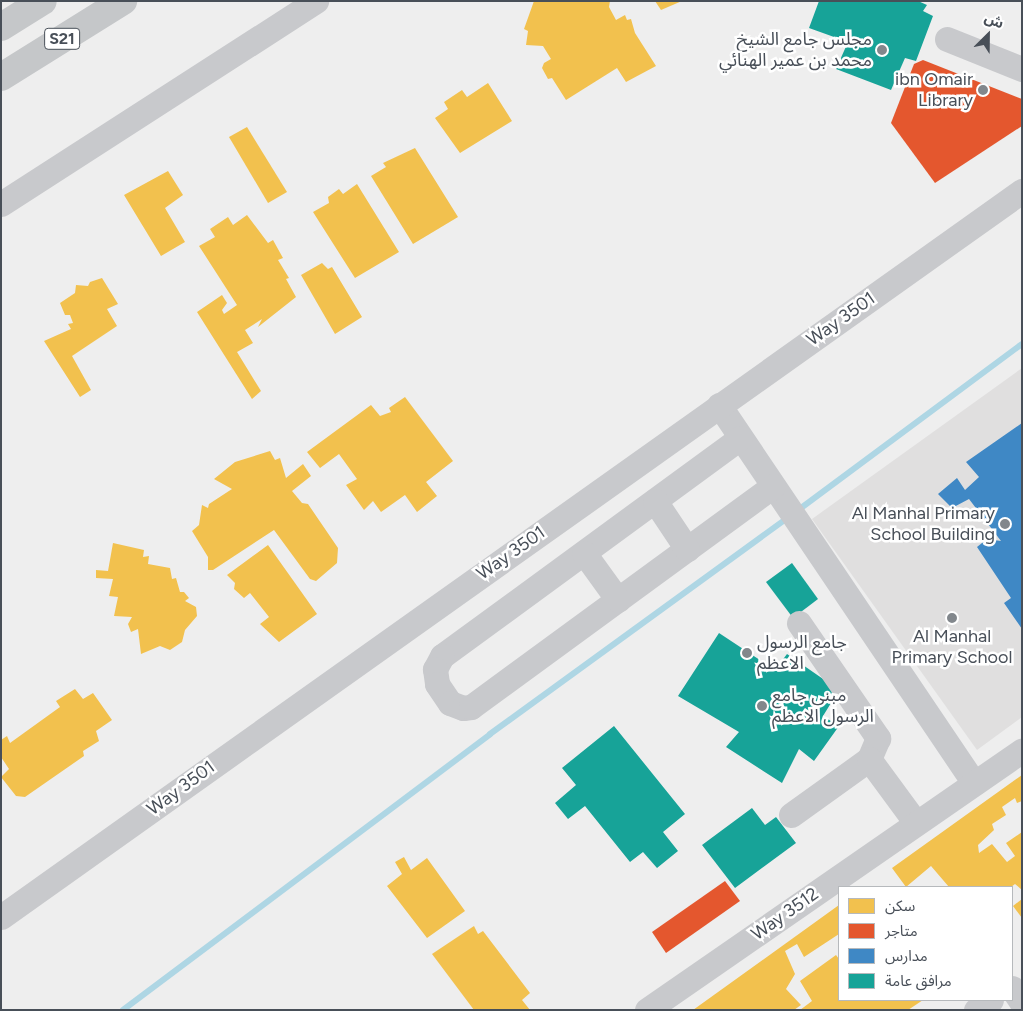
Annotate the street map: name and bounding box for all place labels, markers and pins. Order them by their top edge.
place label: مجلس جامع الشيخ محمد بن عمير الهنائي [719,29,872,72]
marker: مجلس جامع الشيخ محمد بن عمير الهنائي [876,44,888,56]
place label: ibn Omair Library [895,69,973,112]
marker: ibn Omair Library [977,84,989,96]
place label: Al Manhal Primary School Building [852,503,995,546]
marker: Al Manhal Primary School Building [999,518,1011,530]
marker: Al Manhal Primary School [946,612,958,624]
place label: Al Manhal Primary School [892,626,1012,669]
place label: جامع الرسول الاعظم [757,632,847,674]
marker: جامع الرسول الاعظم [741,647,753,659]
place label: مبنى جامع الرسول الاعظم [772,685,874,728]
marker: مبنى جامع الرسول الاعظم [756,700,768,712]

